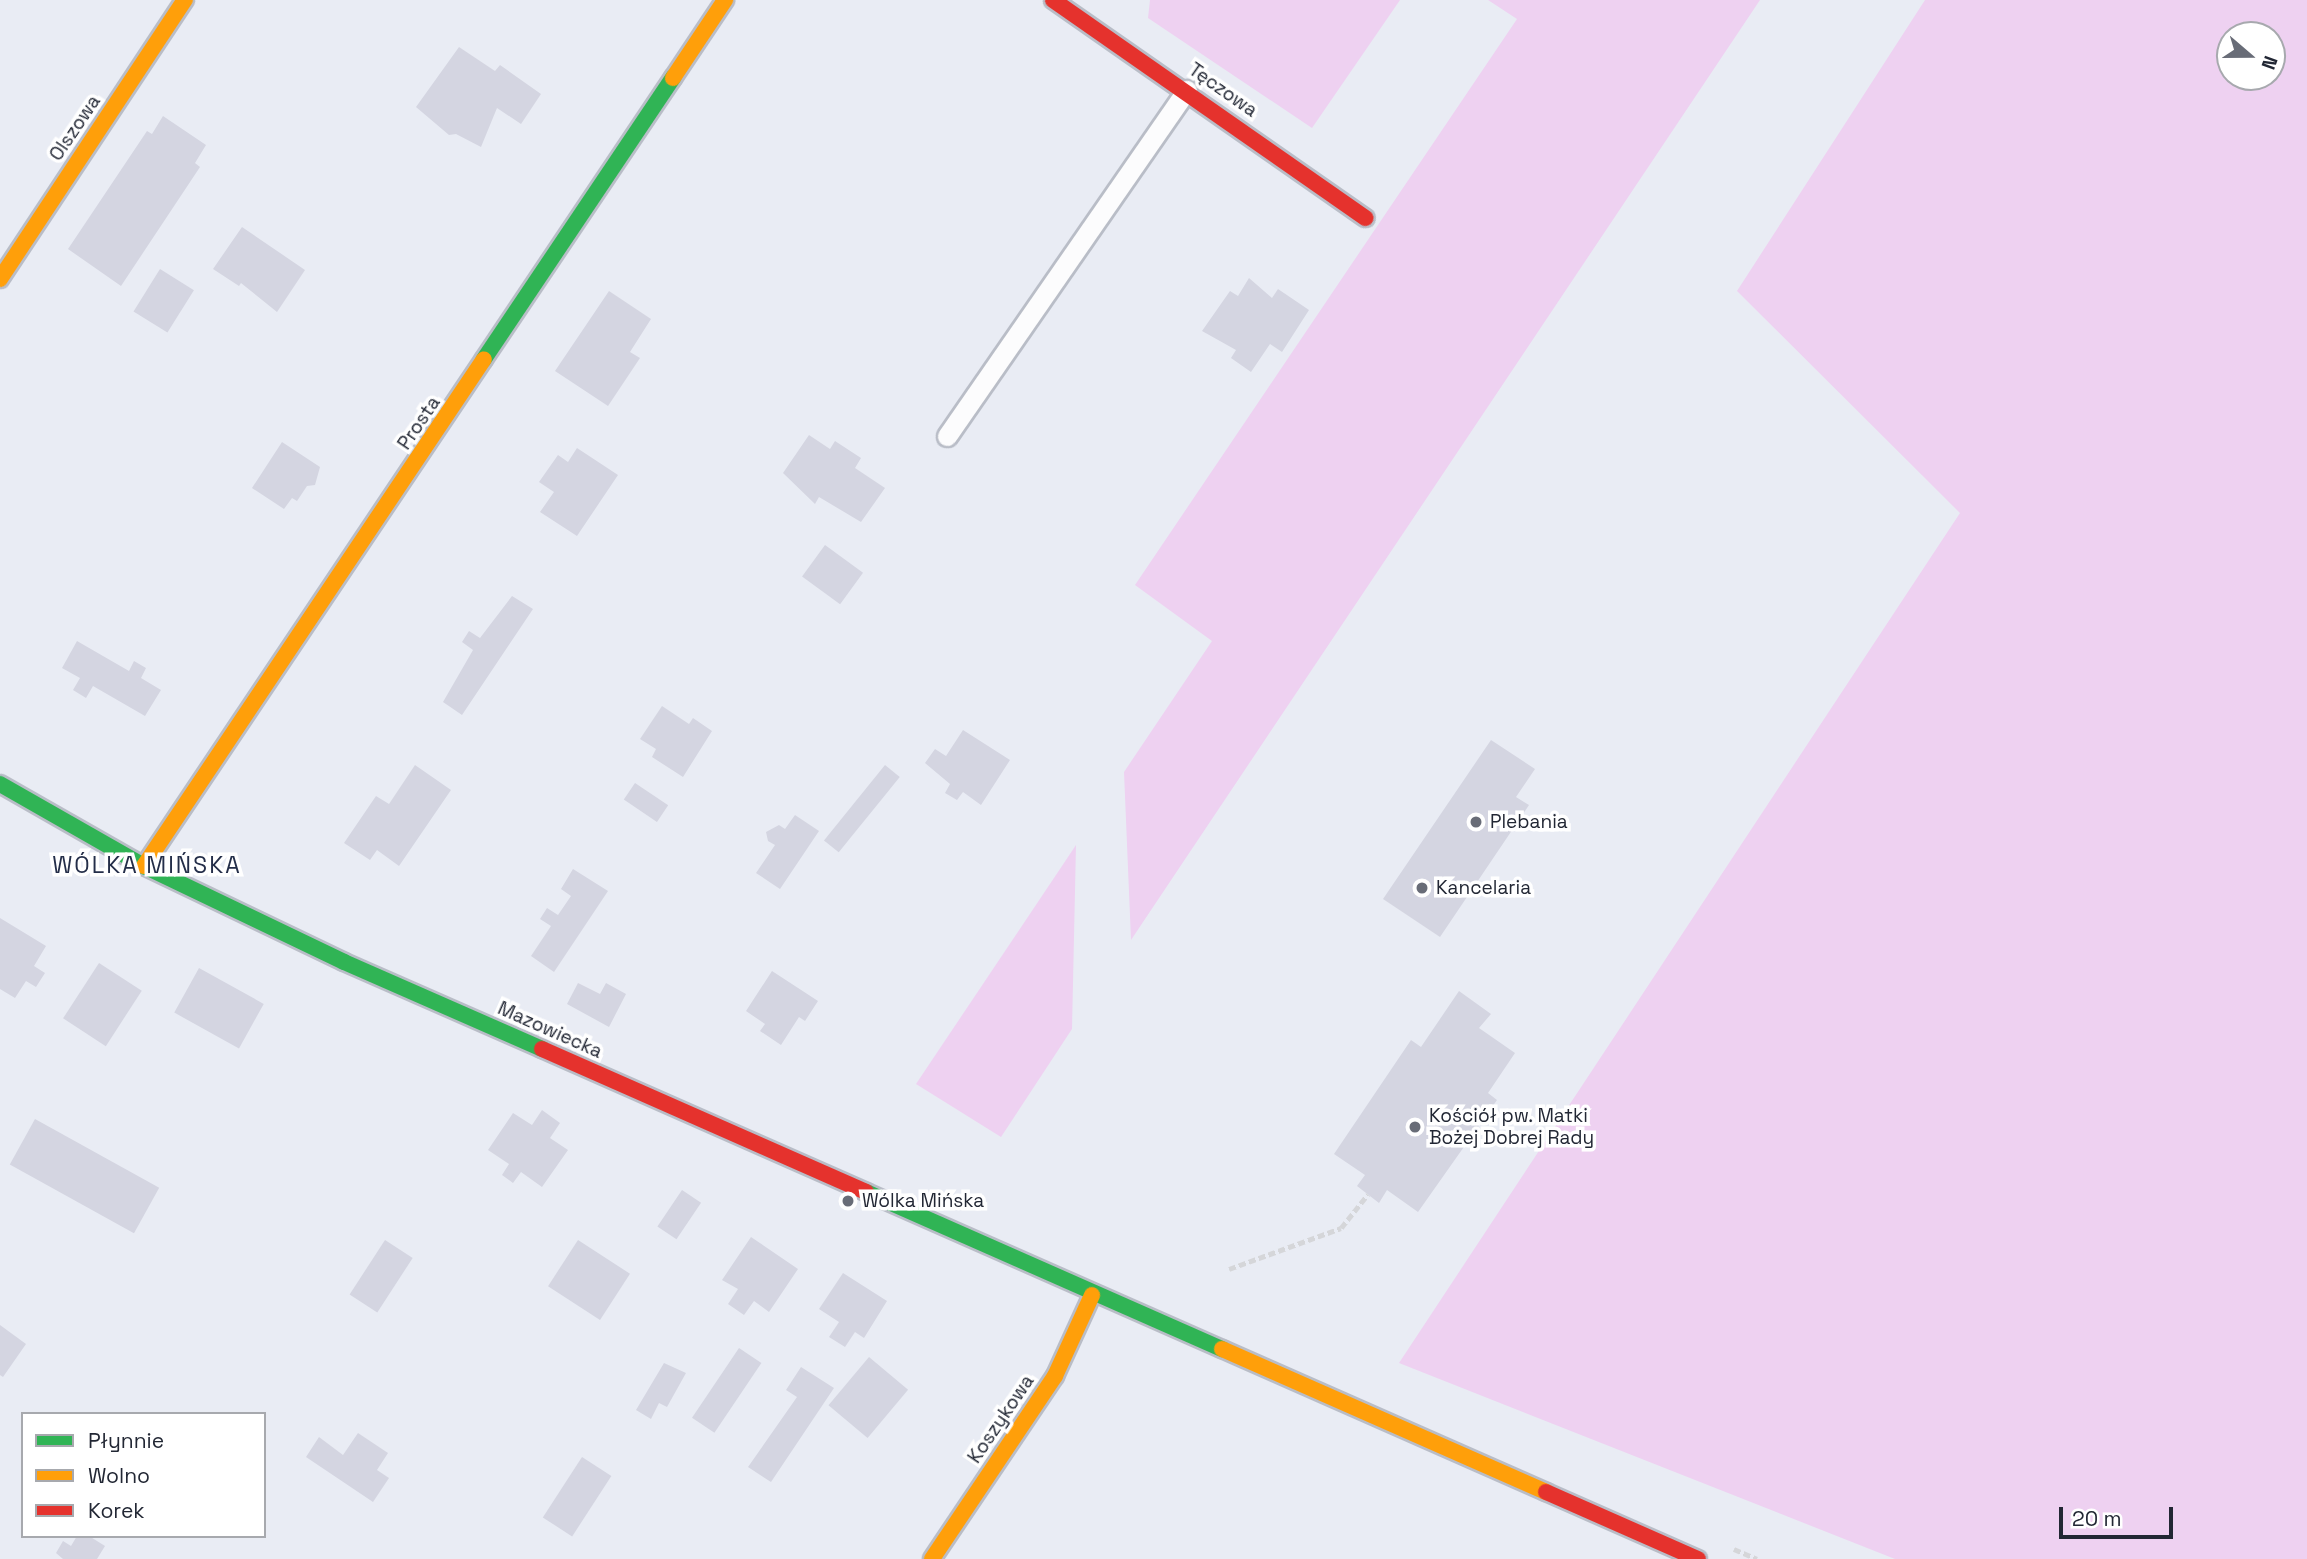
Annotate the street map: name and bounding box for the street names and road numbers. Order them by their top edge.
street label: Tęczowa [1184,58,1262,122]
street label: Olszowa [45,91,105,165]
street label: Prosta [393,392,445,454]
street label: Mazowiecka [494,997,606,1063]
street label: Koszykowa [963,1370,1039,1468]

